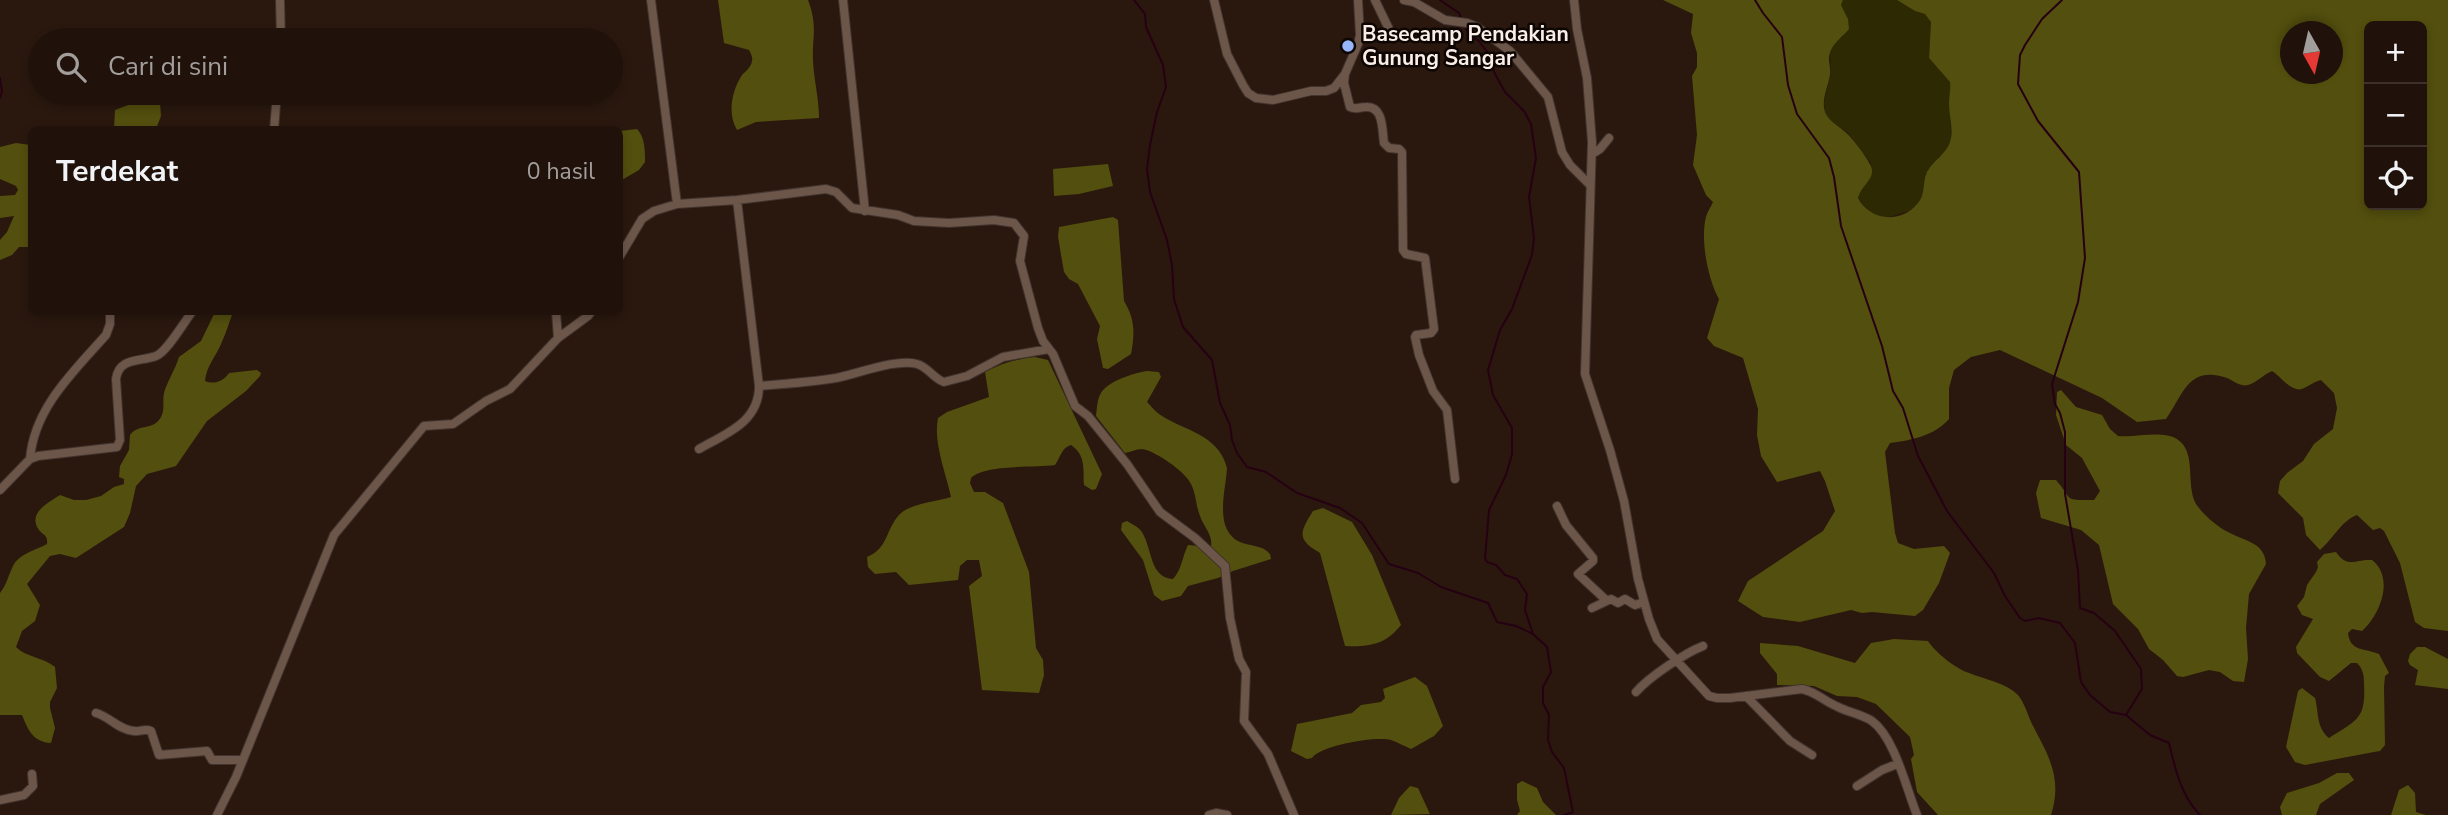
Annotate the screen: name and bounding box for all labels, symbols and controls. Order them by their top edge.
place label: Basecamp Pendakian Gunung Sangar [1362,20,1569,72]
north arrow [2280,21,2343,84]
map controls [2364,21,2427,210]
button: + [2364,21,2427,84]
search box [28,28,623,105]
marker: Basecamp Pendakian Gunung Sangar [1340,38,1356,54]
icon: search [52,48,90,86]
text: Cari di sini [108,49,228,84]
button: − [2364,84,2427,147]
button: locate [2364,147,2427,210]
text: Terdekat [56,151,178,192]
text: 0 hasil [527,156,595,187]

